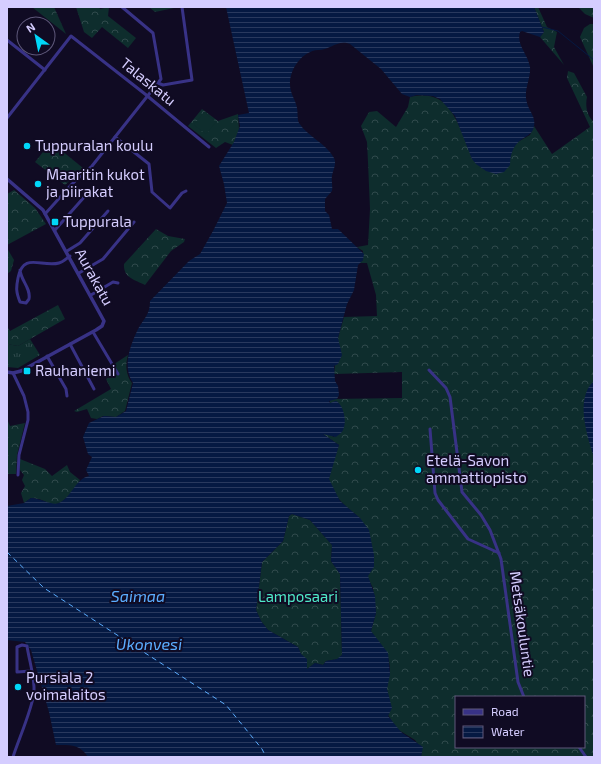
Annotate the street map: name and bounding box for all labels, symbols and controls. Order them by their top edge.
north arrow [16,16,56,56]
text: N [23,20,37,35]
street label: Talaskatu [117,53,180,109]
place label: Tuppuralan koulu [35,136,153,154]
marker: Tuppuralan koulu [22,141,32,151]
place label: Maaritin kukot ja piirakat [46,165,145,201]
marker: Maaritin kukot ja piirakat [33,179,43,189]
place label: Tuppurala [63,212,132,230]
marker: Tuppurala [50,217,60,227]
street label: Aurakatu [72,245,118,308]
place label: Rauhaniemi [35,361,115,379]
marker: Rauhaniemi [22,366,32,376]
place label: Etelä-Savon ammattiopisto [426,451,527,486]
marker: Etelä-Savon ammattiopisto [413,465,423,475]
street label: Metsäkouluntie [507,570,539,678]
water label: Saimaa [111,586,165,605]
park label: Lamposaari [258,587,338,605]
water label: Ukonvesi [116,634,182,653]
place label: Pursiala 2 voimalaitos [26,668,106,703]
marker: Pursiala 2 voimalaitos [13,682,23,692]
legend [455,696,585,748]
text: Road [491,704,519,718]
text: Water [491,724,525,738]

